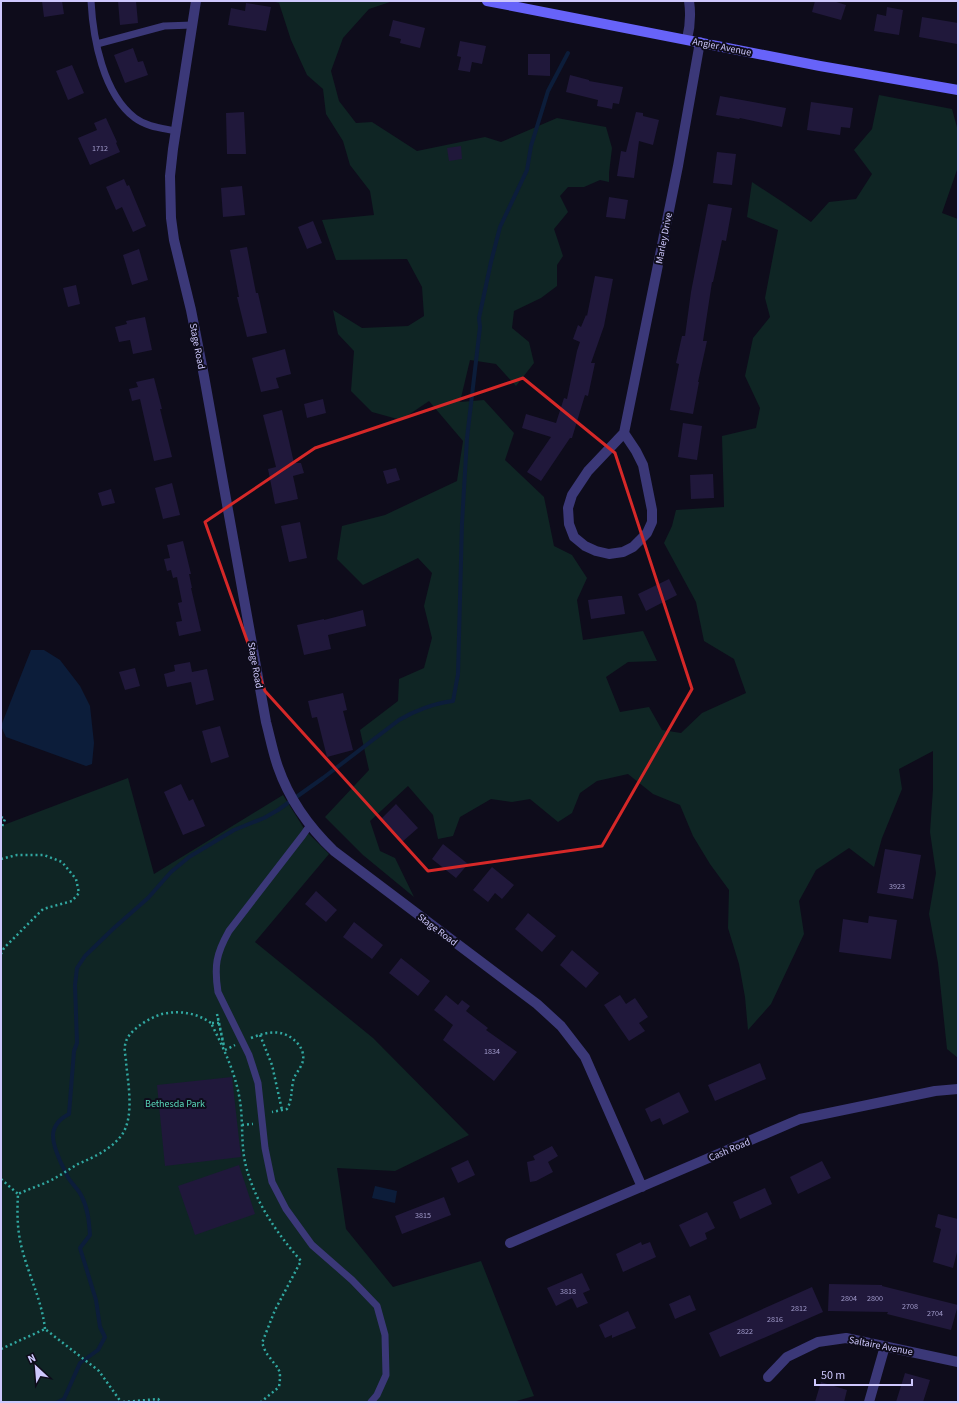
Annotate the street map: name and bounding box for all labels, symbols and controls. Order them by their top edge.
street label: Angier Avenue [691,34,752,60]
house number: 1712 [92,143,108,154]
street label: Marley Drive [652,211,676,265]
street label: Stage Road [186,322,208,370]
street label: Stage Road [244,641,266,689]
house number: 3923 [889,881,905,892]
street label: Stage Road [415,910,460,949]
house number: 1834 [484,1046,500,1057]
park label: Bethesda Park [145,1097,205,1111]
street label: Cash Road [706,1135,752,1165]
house number: 3815 [415,1210,431,1221]
house number: 3818 [560,1286,576,1297]
house number: 2804 [841,1293,857,1304]
house number: 2800 [867,1293,883,1304]
house number: 2708 [902,1301,918,1312]
house number: 2812 [791,1303,807,1314]
house number: 2704 [927,1308,943,1319]
house number: 2816 [767,1314,783,1325]
house number: 2822 [737,1326,753,1337]
street label: Saltaire Avenue [848,1333,914,1359]
north arrow [16,1347,56,1387]
text: N [25,1350,38,1367]
scale bar [815,1361,912,1387]
text: 50 m [821,1367,845,1384]

